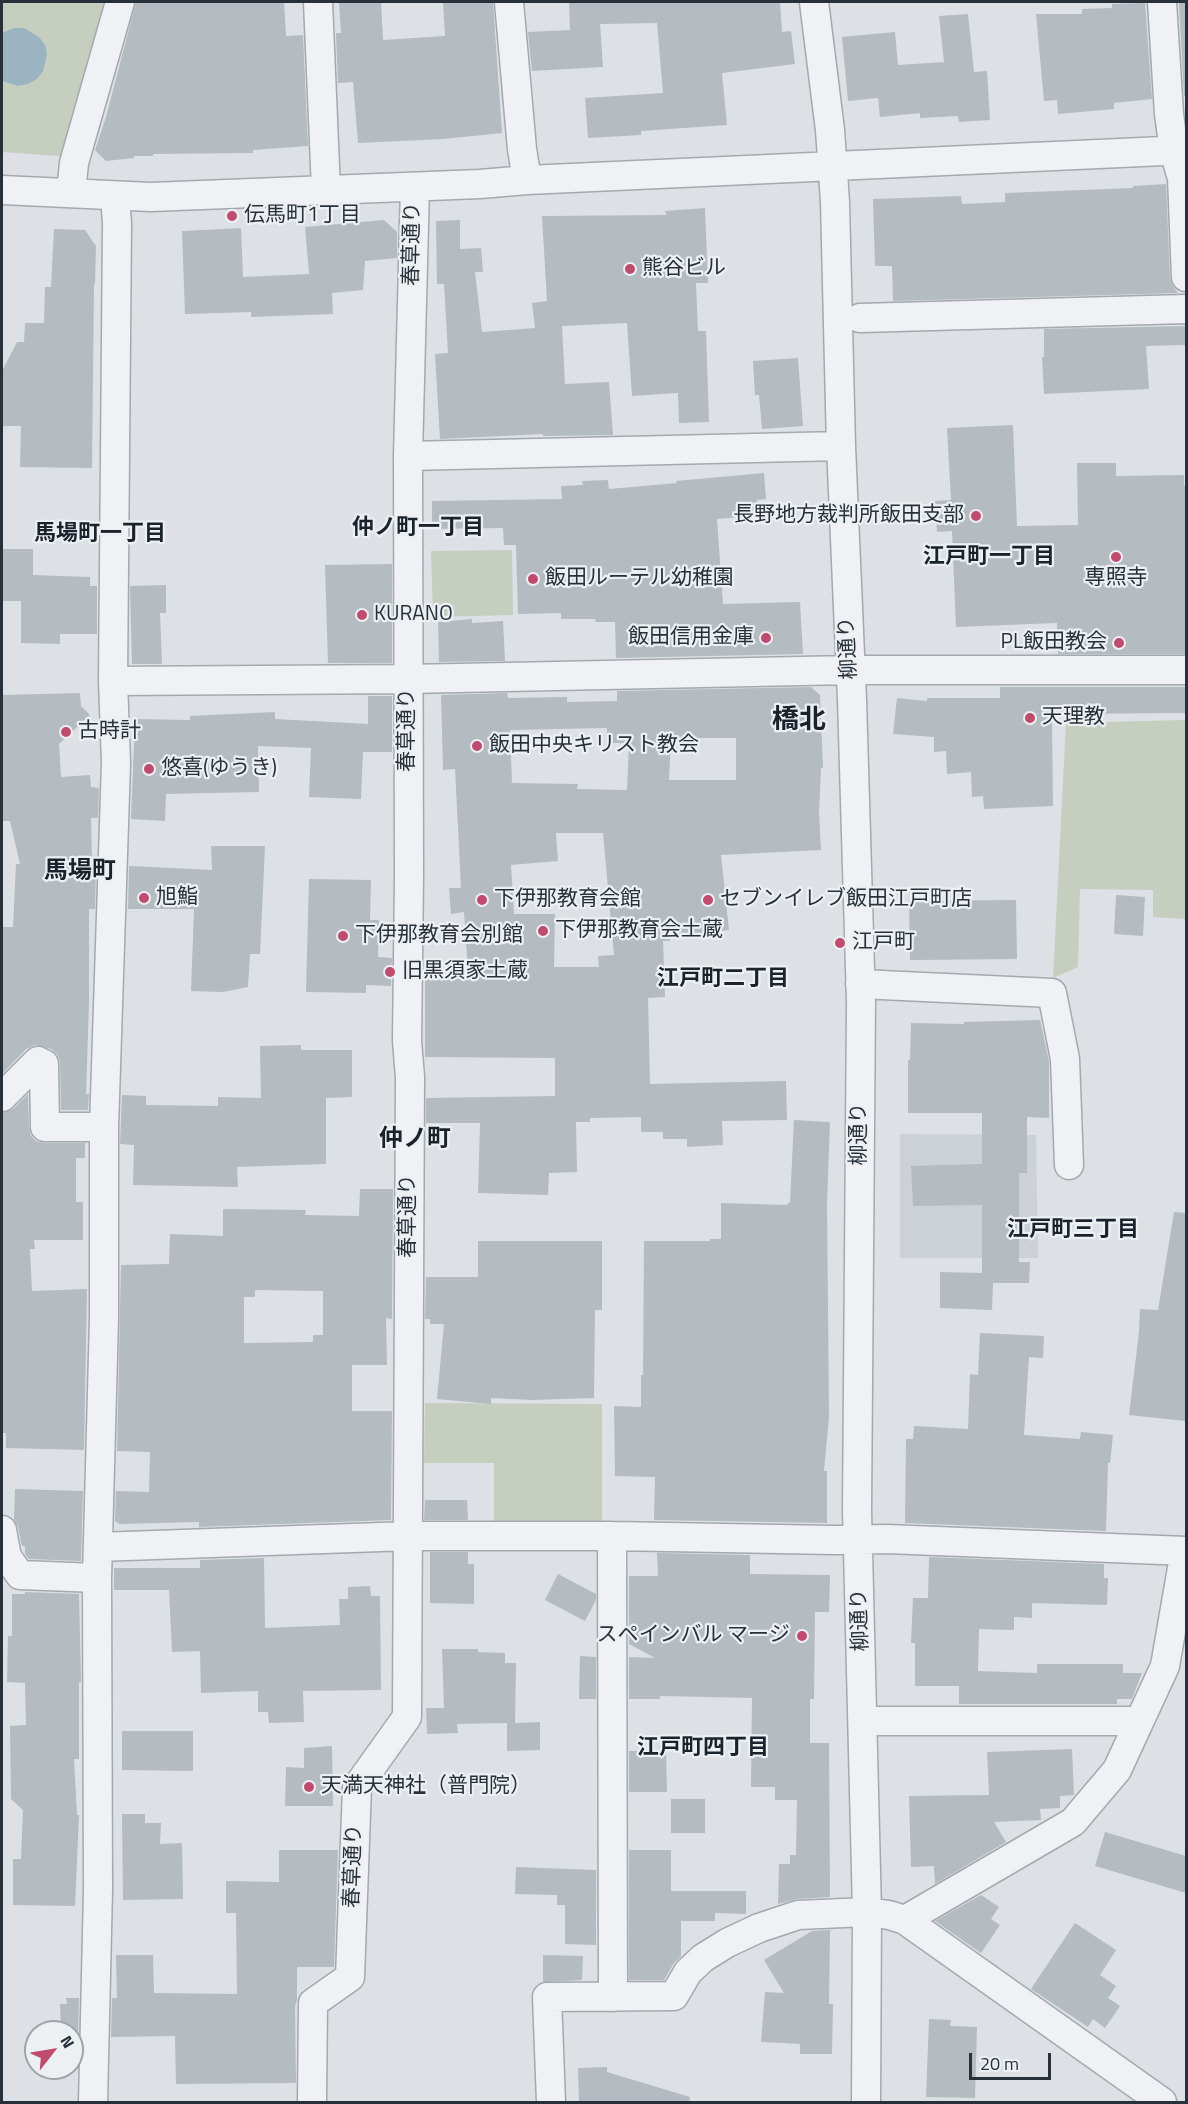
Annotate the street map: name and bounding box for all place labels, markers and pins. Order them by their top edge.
place label: 伝馬町1丁目 [244,203,361,229]
marker: 伝馬町1丁目 [225,209,239,223]
place label: 熊谷ビル [642,256,726,282]
marker: 熊谷ビル [623,262,637,276]
place label: 長野地方裁判所飯田支部 [733,503,964,529]
marker: 長野地方裁判所飯田支部 [969,509,983,523]
marker: 専照寺 [1109,550,1123,564]
place label: 飯田ルーテル幼稚園 [545,566,734,592]
place label: 専照寺 [1085,566,1147,592]
marker: 飯田ルーテル幼稚園 [526,572,540,586]
place label: KURANO [374,602,453,628]
marker: KURANO [355,608,369,622]
place label: 飯田信用金庫 [628,625,754,651]
place label: PL飯田教会 [1000,630,1107,656]
marker: 飯田信用金庫 [759,631,773,645]
marker: PL飯田教会 [1112,636,1126,650]
place label: 天理教 [1042,705,1105,731]
marker: 天理教 [1023,711,1037,725]
place label: 古時計 [78,719,141,745]
marker: 古時計 [59,725,73,739]
place label: 飯田中央キリスト教会 [489,733,699,759]
marker: 飯田中央キリスト教会 [470,739,484,753]
place label: 悠喜(ゆうき) [161,756,277,782]
marker: 悠喜(ゆうき) [142,762,156,776]
place label: 旭鮨 [156,885,198,911]
place label: 下伊那教育会館 [494,887,641,913]
place label: セブンイレブ飯田江戸町店 [720,887,972,913]
marker: 旭鮨 [137,891,151,905]
marker: 下伊那教育会館 [475,893,489,907]
marker: セブンイレブ飯田江戸町店 [701,893,715,907]
place label: 下伊那教育会土蔵 [555,918,723,944]
place label: 下伊那教育会別館 [355,923,523,949]
marker: 下伊那教育会土蔵 [536,924,550,938]
marker: 下伊那教育会別館 [336,929,350,943]
place label: 江戸町 [852,930,915,956]
marker: 江戸町 [833,936,847,950]
place label: 旧黒須家土蔵 [402,959,528,985]
marker: 旧黒須家土蔵 [383,965,397,979]
place label: スペインバル マージ [596,1623,790,1649]
marker: スペインバル マージ [795,1629,809,1643]
place label: 天満天神社（普門院） [321,1774,531,1800]
marker: 天満天神社（普門院） [302,1780,316,1794]

